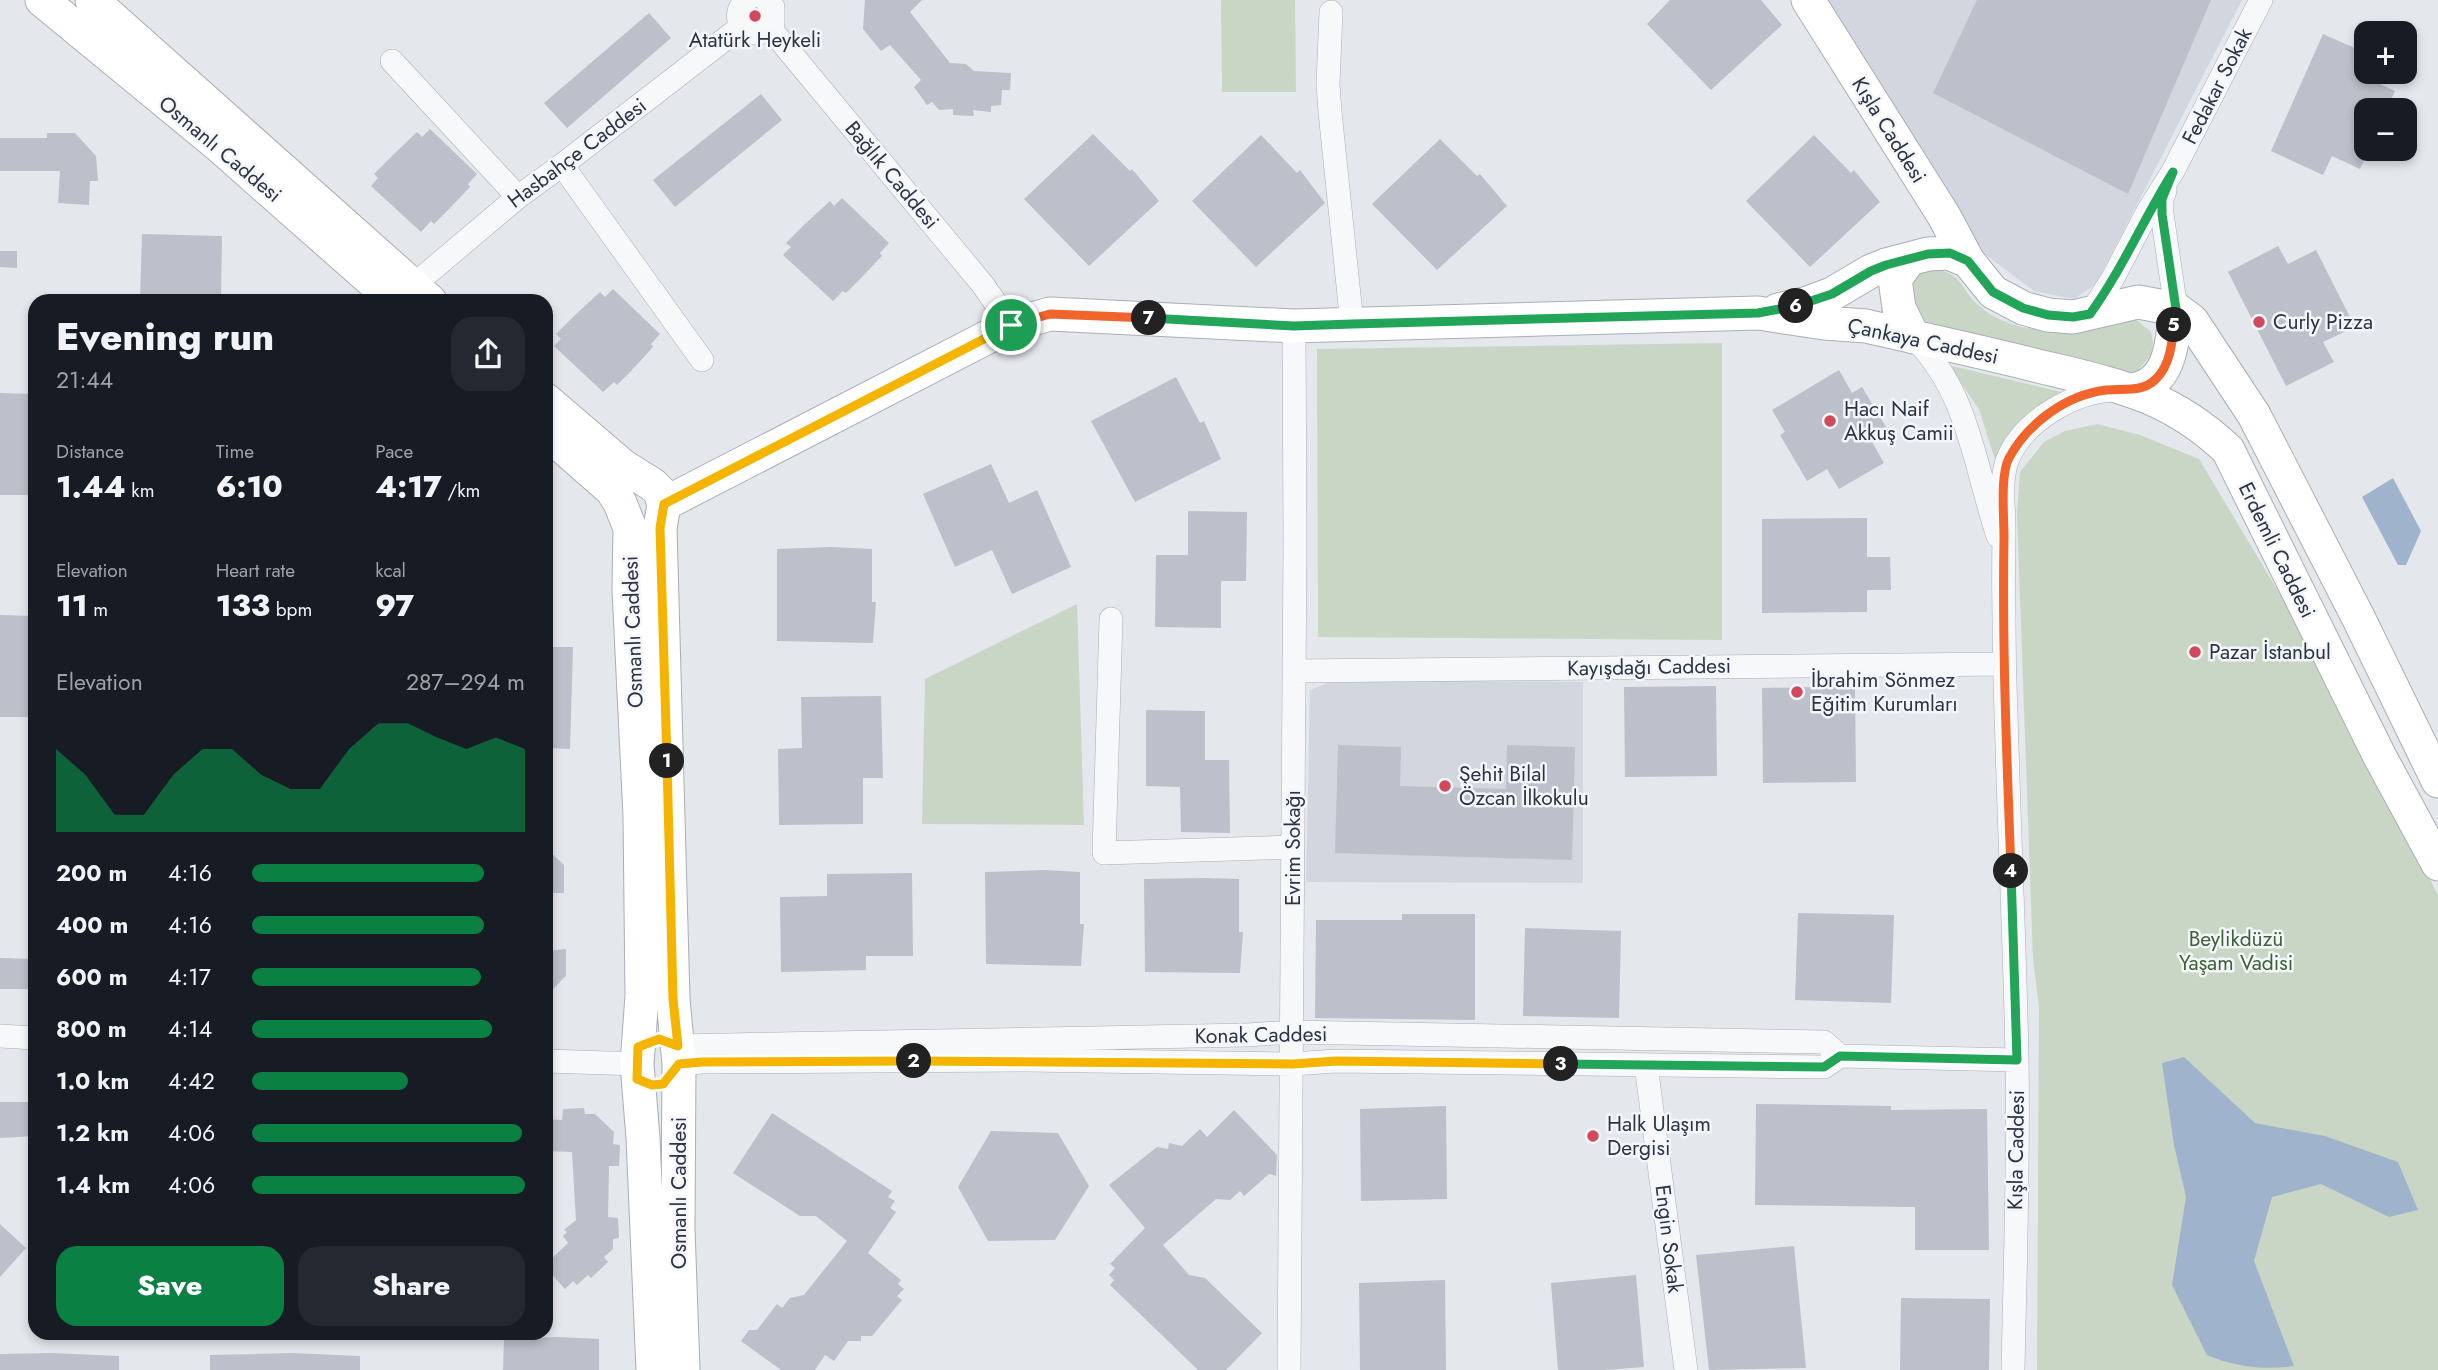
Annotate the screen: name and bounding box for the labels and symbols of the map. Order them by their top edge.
marker: Atatürk Heykeli [747,8,763,24]
street label: Fedakar Sokak [2175,22,2260,149]
place label: Atatürk Heykeli [689,25,821,55]
street label: Kışla Caddesi [1844,71,1934,189]
street label: Osmanlı Caddesi [152,89,288,209]
street label: Hasbahçe Caddesi [501,91,653,215]
street label: Bağlık Caddesi [838,114,946,236]
pin: 6 [1778,288,1814,324]
pin [981,295,1041,355]
pin: 7 [1132,300,1166,336]
place label: Curly Pizza [2273,307,2373,337]
pin: 5 [2156,308,2192,342]
street label: Çankaya Caddesi [1845,310,2001,372]
marker: Curly Pizza [2251,314,2267,330]
place label: Hacı Naif Akkuş Camii [1844,394,1954,448]
marker: Hacı Naif Akkuş Camii [1822,413,1838,429]
street label: Erdemli Caddesi [2231,477,2323,623]
street label: Osmanlı Caddesi [615,555,651,709]
place label: Pazar İstanbul [2209,637,2331,667]
marker: Pazar İstanbul [2187,644,2203,660]
street label: Kayışdağı Caddesi [1567,651,1731,683]
place label: İbrahim Sönmez Eğitim Kurumları [1811,665,1958,719]
marker: İbrahim Sönmez Eğitim Kurumları [1789,684,1805,700]
pin: 1 [650,744,684,778]
place label: Şehit Bilal Özcan İlkokulu [1459,759,1589,813]
marker: Şehit Bilal Özcan İlkokulu [1437,778,1453,794]
street label: Evrim Sokağı [1278,790,1308,906]
pin: 4 [1994,854,2028,888]
park label: Beylikdüzü Yaşam Vadisi [2179,924,2293,978]
street label: Konak Caddesi [1194,1019,1328,1051]
pin: 2 [897,1044,932,1078]
pin: 3 [1544,1046,1578,1082]
street label: Kışla Caddesi [2000,1090,2032,1210]
place label: Halk Ulaşım Dergisi [1607,1109,1711,1163]
street label: Osmanlı Caddesi [664,1117,694,1269]
marker: Halk Ulaşım Dergisi [1585,1128,1601,1144]
street label: Engin Sokak [1647,1183,1691,1296]

